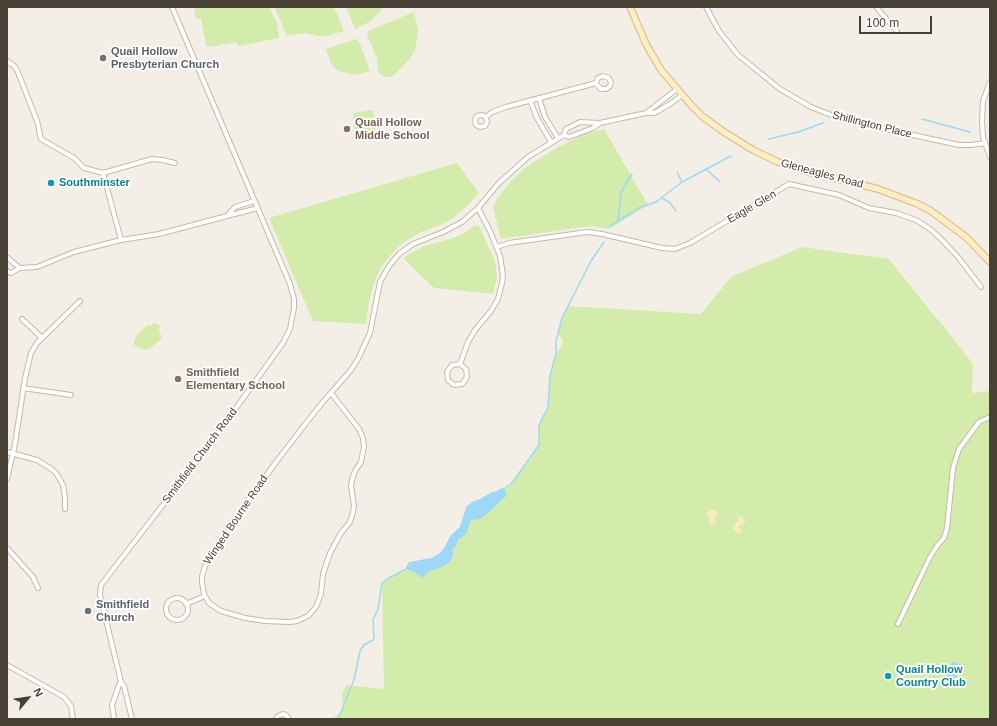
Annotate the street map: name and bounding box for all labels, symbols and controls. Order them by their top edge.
scale bar [861,8,934,34]
text: 100 m [866,16,899,30]
place label: Quail Hollow Presbyterian Church [111,45,219,71]
marker: Quail Hollow Presbyterian Church [98,53,108,63]
street label: Shillington Place [831,109,913,141]
place label: Quail Hollow Middle School [355,116,430,142]
marker: Quail Hollow Middle School [342,124,352,134]
street label: Gleneagles Road [779,157,865,191]
place label: Southminster [59,176,130,190]
marker: Southminster [46,178,56,188]
street label: Eagle Glen [725,188,779,226]
place label: Smithfield Elementary School [186,366,285,392]
marker: Smithfield Elementary School [173,374,183,384]
street label: Smithfield Church Road [160,406,240,506]
street label: Winged Bourne Road [201,473,271,567]
place label: Smithfield Church [96,598,149,624]
marker: Smithfield Church [83,606,93,616]
place label: Quail Hollow Country Club [896,663,966,689]
marker: Quail Hollow Country Club [883,671,893,681]
north arrow [8,678,48,718]
text: N [31,686,46,699]

